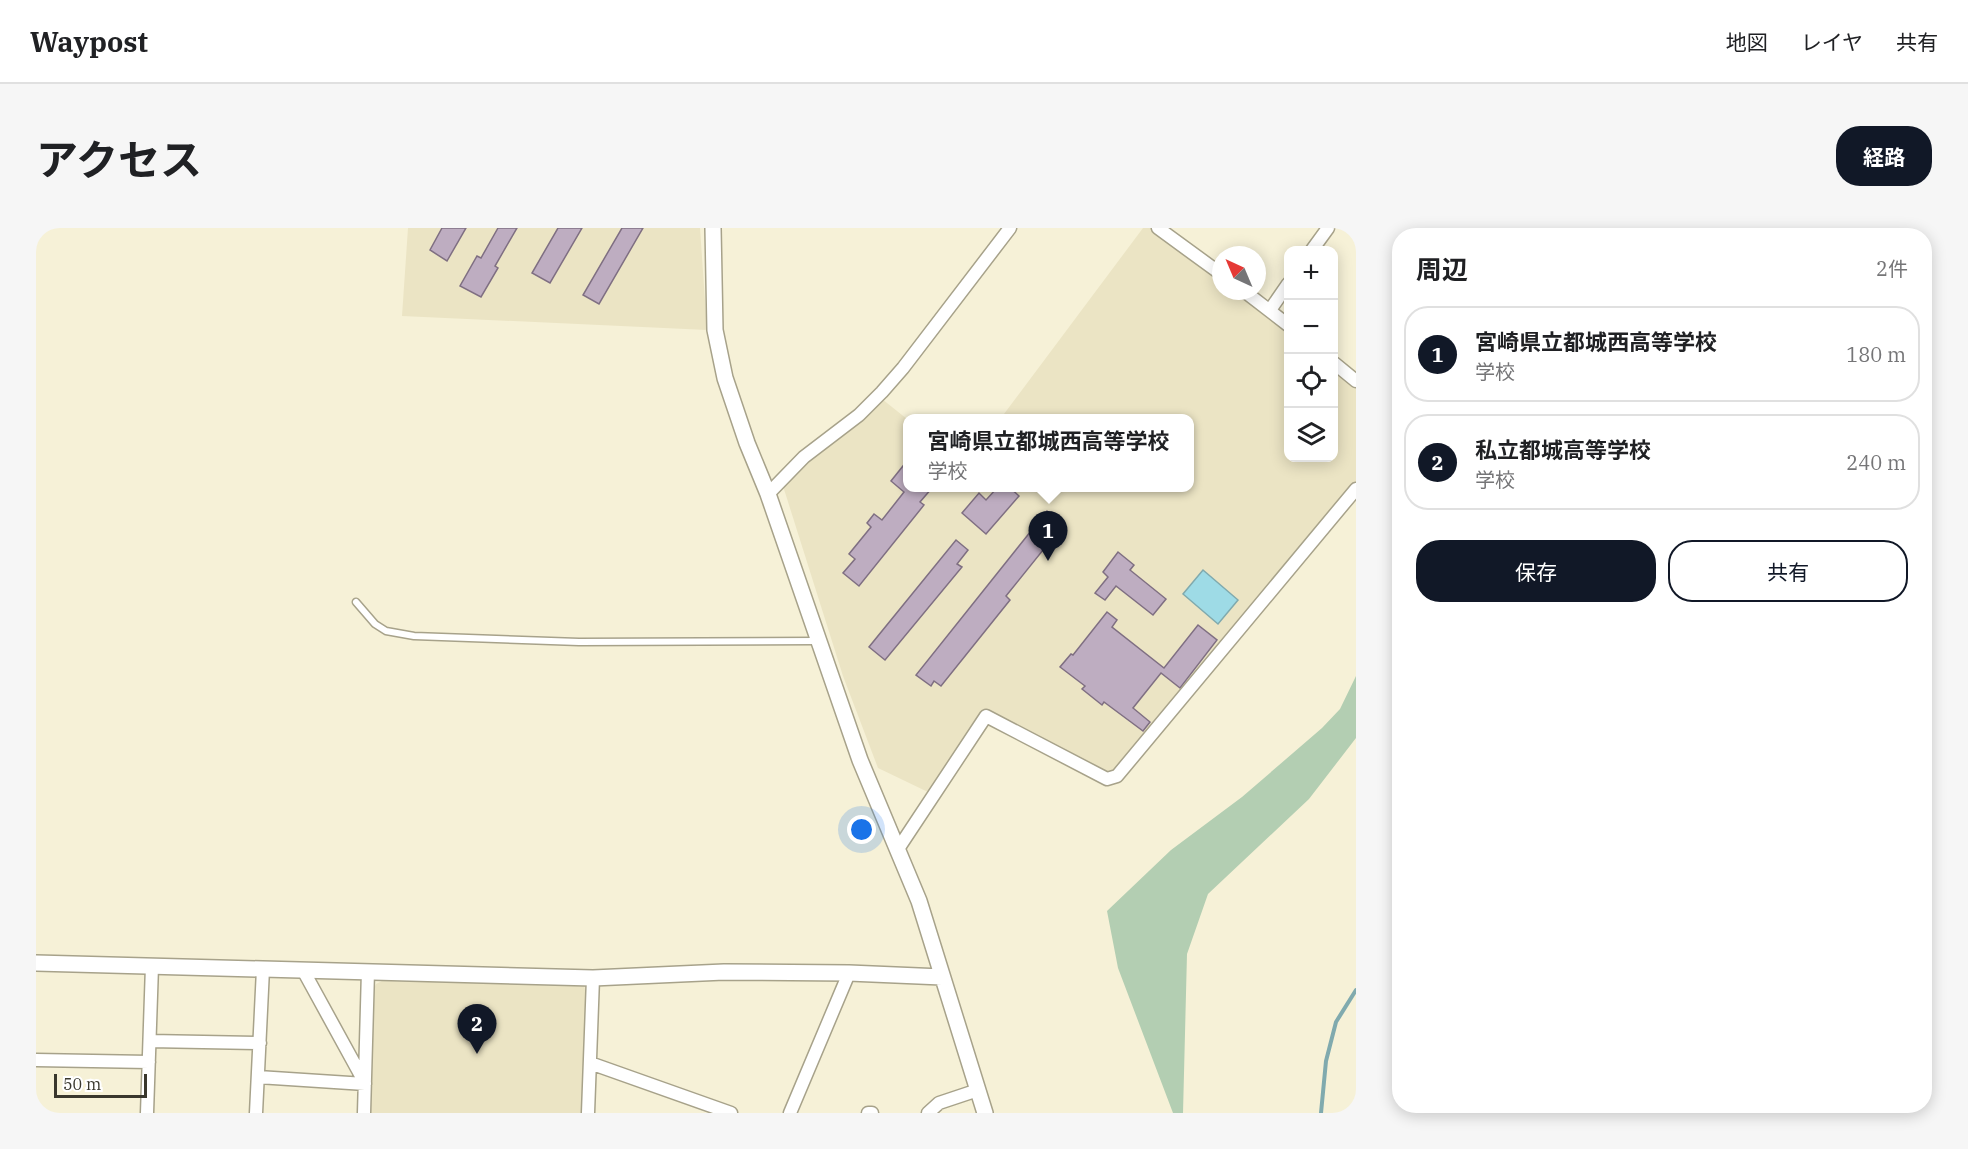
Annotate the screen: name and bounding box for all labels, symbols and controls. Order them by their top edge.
text: Waypost [30,23,148,60]
text: 地図 [1726,28,1768,56]
text: レイヤ [1801,28,1863,56]
text: 共有 [1896,28,1938,56]
button: 経路 [1836,126,1932,186]
text: アクセス [36,132,202,187]
north arrow [1212,246,1266,300]
map controls [1284,246,1338,462]
button: + [1284,246,1338,300]
text: 周辺 [1416,252,1468,286]
text: 2件 [1876,255,1908,282]
button: − [1284,300,1338,354]
text: 宮崎県立都城西高等学校 [1475,327,1717,356]
text: 1 [1432,341,1444,368]
text: 180 m [1846,341,1906,368]
button: locate [1284,354,1338,408]
text: 学校 [1475,358,1515,385]
button: layers [1284,408,1338,462]
popup [903,414,1194,492]
text: 宮崎県立都城西高等学校 [927,426,1170,455]
text: 私立都城高等学校 [1475,435,1651,464]
text: 2 [1432,449,1444,476]
text: 240 m [1846,449,1906,476]
text: 学校 [927,457,967,484]
text: 学校 [1475,466,1515,493]
pin: 1 [1028,512,1068,561]
button: 保存 [1416,540,1656,602]
button: 共有 [1668,540,1908,602]
your location [847,815,876,844]
pin: 2 [458,1004,496,1054]
scale bar [54,1071,147,1098]
text: 50 m [63,1074,101,1094]

